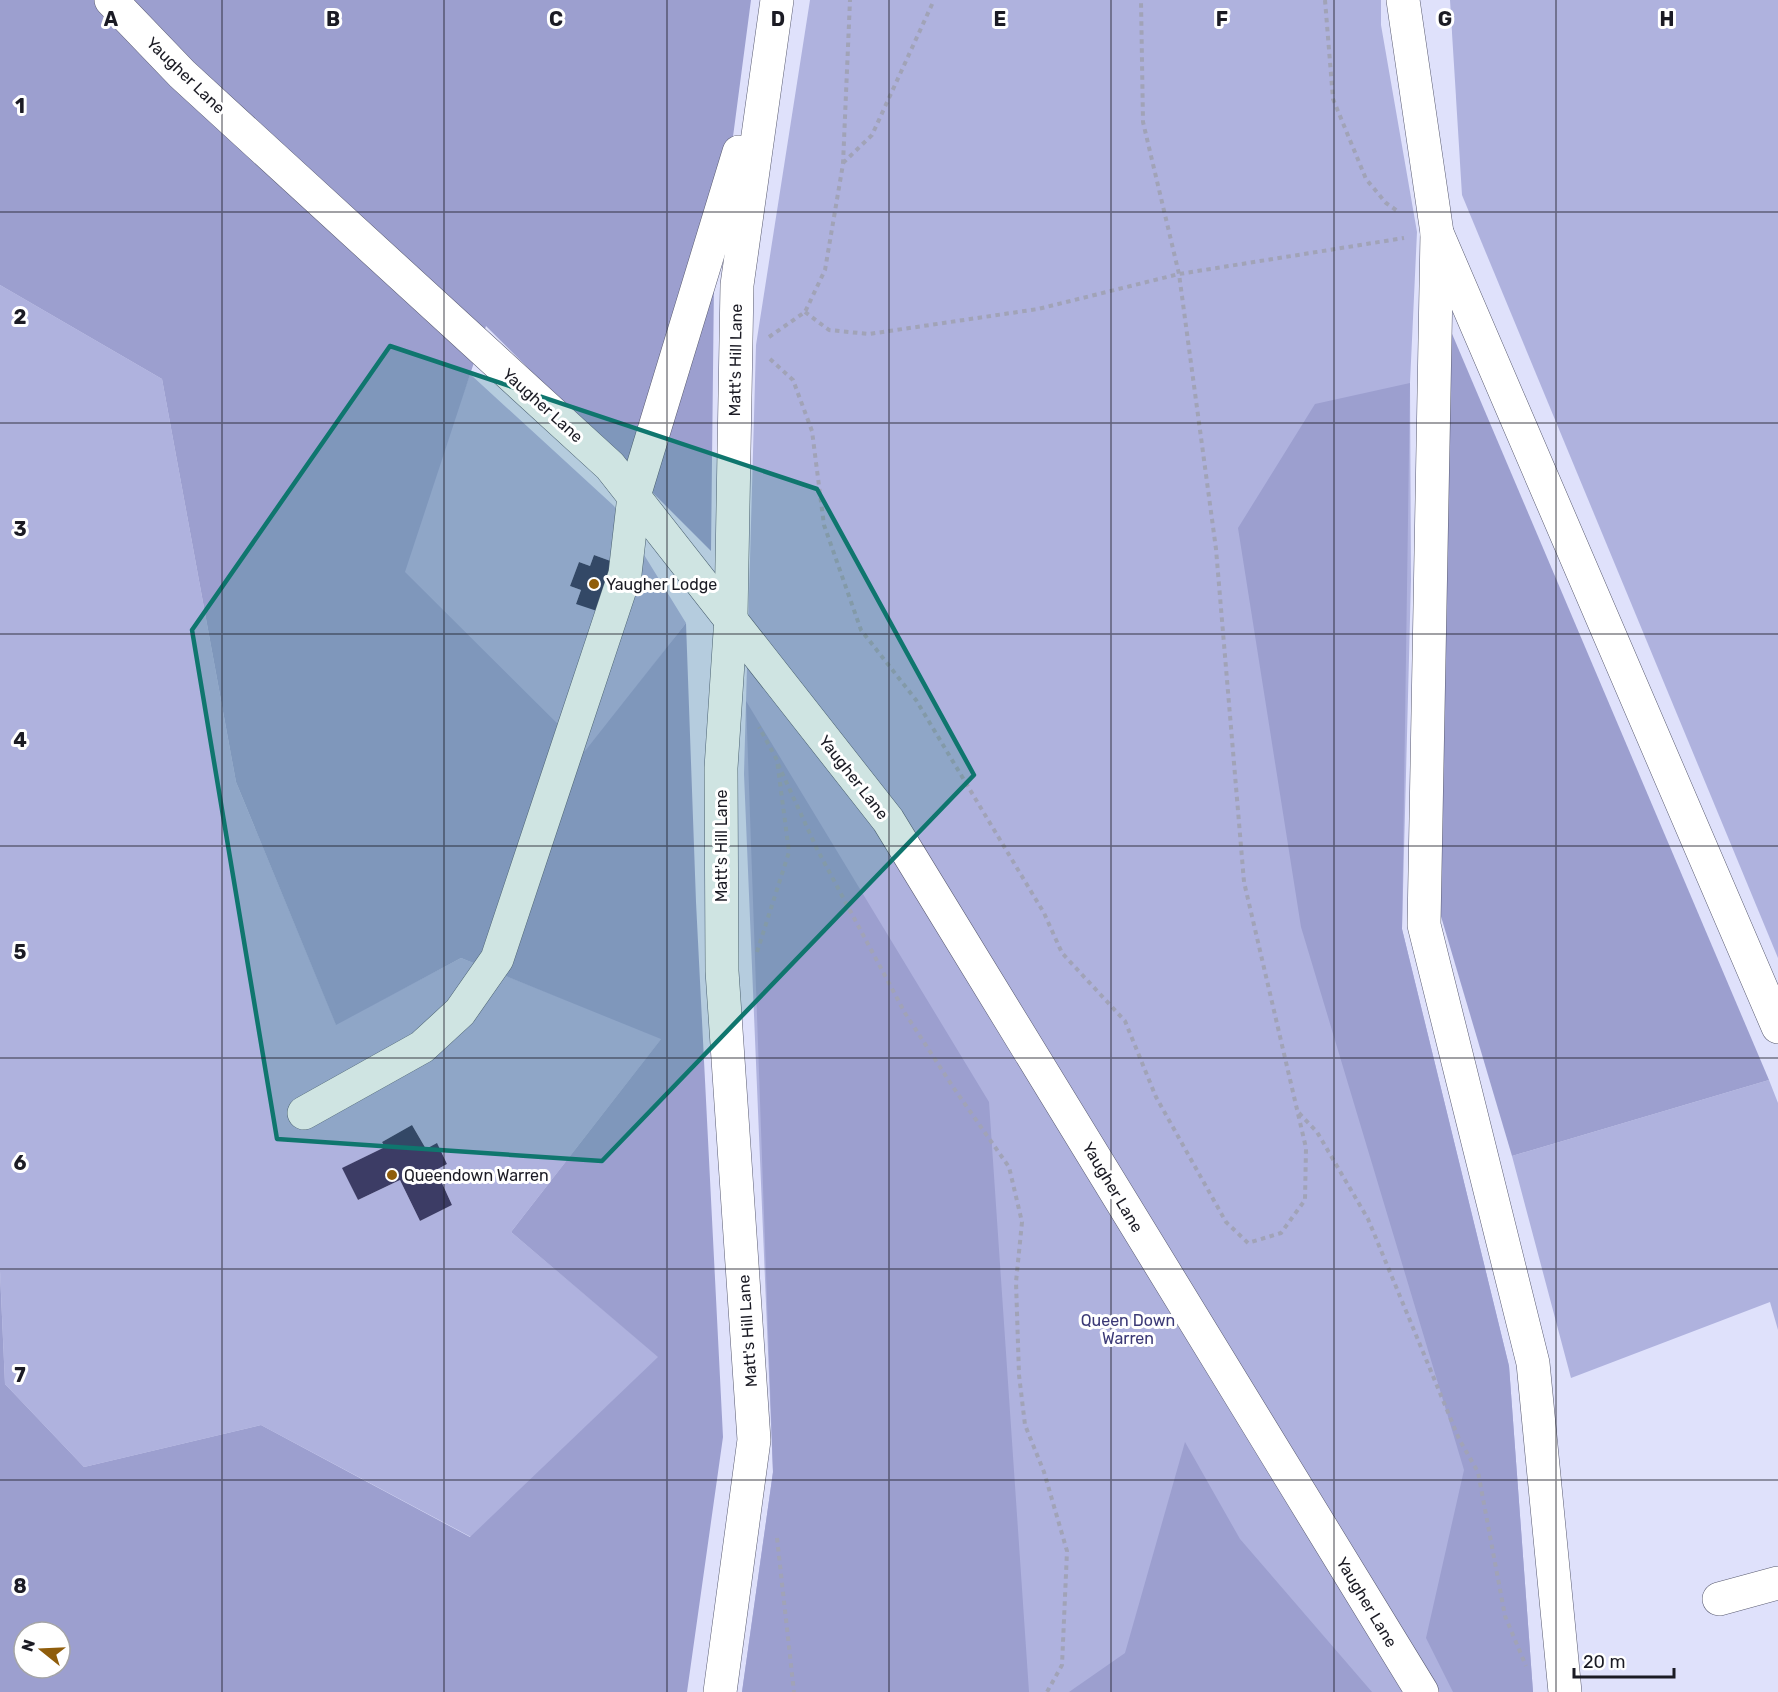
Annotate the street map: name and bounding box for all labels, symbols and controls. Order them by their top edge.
text: A [104,7,119,31]
text: B [326,7,340,31]
text: C [549,7,563,31]
text: D [771,7,785,31]
text: E [994,7,1006,31]
text: F [1216,7,1228,31]
text: G [1438,7,1452,31]
text: H [1660,7,1674,31]
street label: Yaugher Lane [142,33,229,118]
text: 1 [15,94,25,118]
street label: Matt's Hill Lane [725,303,746,417]
text: 2 [14,305,27,329]
street label: Yaugher Lane [499,364,587,446]
text: 3 [13,517,27,541]
place label: Yaugher Lodge [606,575,717,594]
marker: Yaugher Lodge [587,577,601,591]
text: 4 [13,728,27,752]
street label: Yaugher Lane [815,731,892,823]
street label: Matt's Hill Lane [712,790,731,902]
text: 5 [14,940,27,964]
street label: Yaugher Lane [1078,1139,1147,1236]
text: 6 [13,1151,27,1175]
place label: Queendown Warren [404,1166,549,1185]
marker: Queendown Warren [385,1168,399,1182]
street label: Matt's Hill Lane [734,1274,761,1388]
park label: Queen Down Warren [1081,1311,1175,1348]
text: 7 [14,1363,26,1387]
street label: Yaugher Lane [1332,1554,1401,1651]
text: 8 [13,1574,27,1598]
north arrow [12,1620,72,1680]
text: N [17,1637,39,1654]
scale bar [1574,1641,1674,1679]
text: 20 m [1583,1651,1625,1673]

